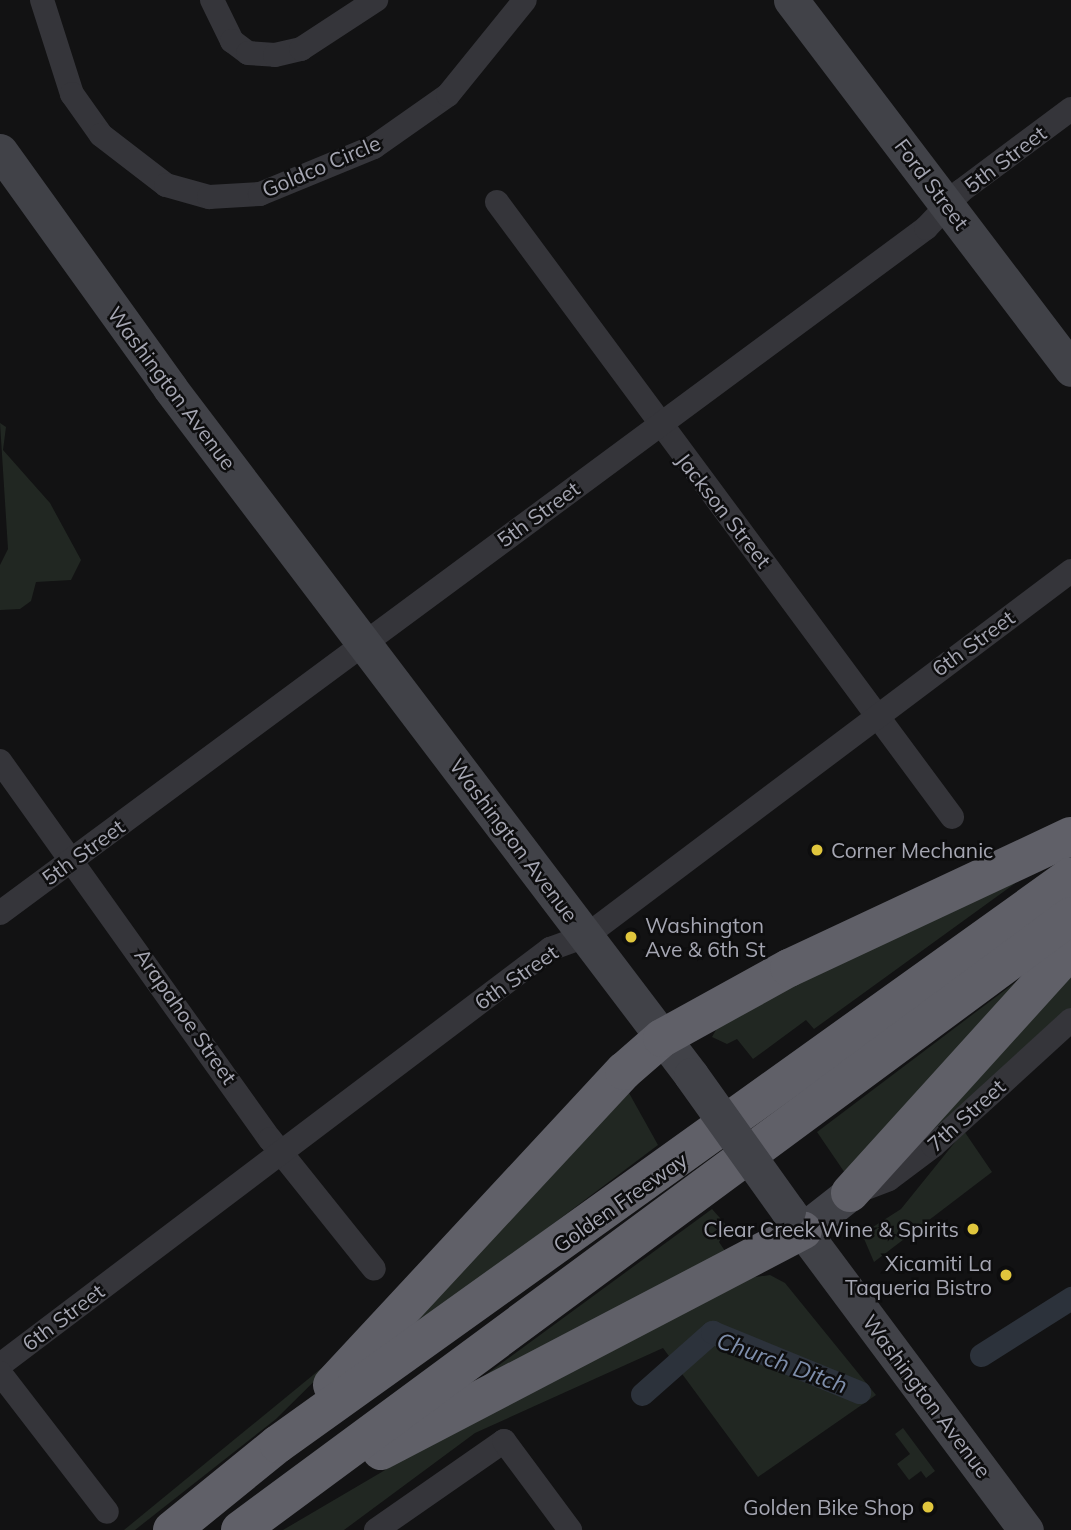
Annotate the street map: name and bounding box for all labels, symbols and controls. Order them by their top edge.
street label: 5th Street [959,120,1051,198]
street label: Goldco Circle [258,130,384,202]
street label: Ford Street [890,134,974,234]
street label: Washington Avenue [102,302,242,474]
street label: Jackson Street [671,448,777,572]
street label: 5th Street [492,476,584,552]
street label: 6th Street [927,605,1019,681]
street label: Washington Avenue [444,754,584,926]
street label: 5th Street [37,814,129,890]
place label: Corner Mechanic [831,837,994,863]
marker: Corner Mechanic [809,842,825,858]
place label: Washington Ave & 6th St [645,912,765,962]
marker: Washington Ave & 6th St [623,929,639,945]
street label: 6th Street [470,939,562,1015]
street label: Arapahoe Street [130,943,242,1089]
street label: 7th Street [922,1074,1010,1156]
street label: Golden Freeway [548,1146,692,1258]
place label: Clear Creek Wine & Spirits [703,1216,959,1242]
marker: Clear Creek Wine & Spirits [965,1221,981,1237]
place label: Xicamiti La Taqueria Bistro [845,1250,992,1300]
marker: Xicamiti La Taqueria Bistro [998,1267,1014,1283]
street label: 6th Street [17,1278,109,1356]
street label: Washington Avenue [857,1310,997,1482]
water label: Church Ditch [713,1327,851,1399]
place label: Golden Bike Shop [743,1494,914,1520]
marker: Golden Bike Shop [920,1499,936,1515]

